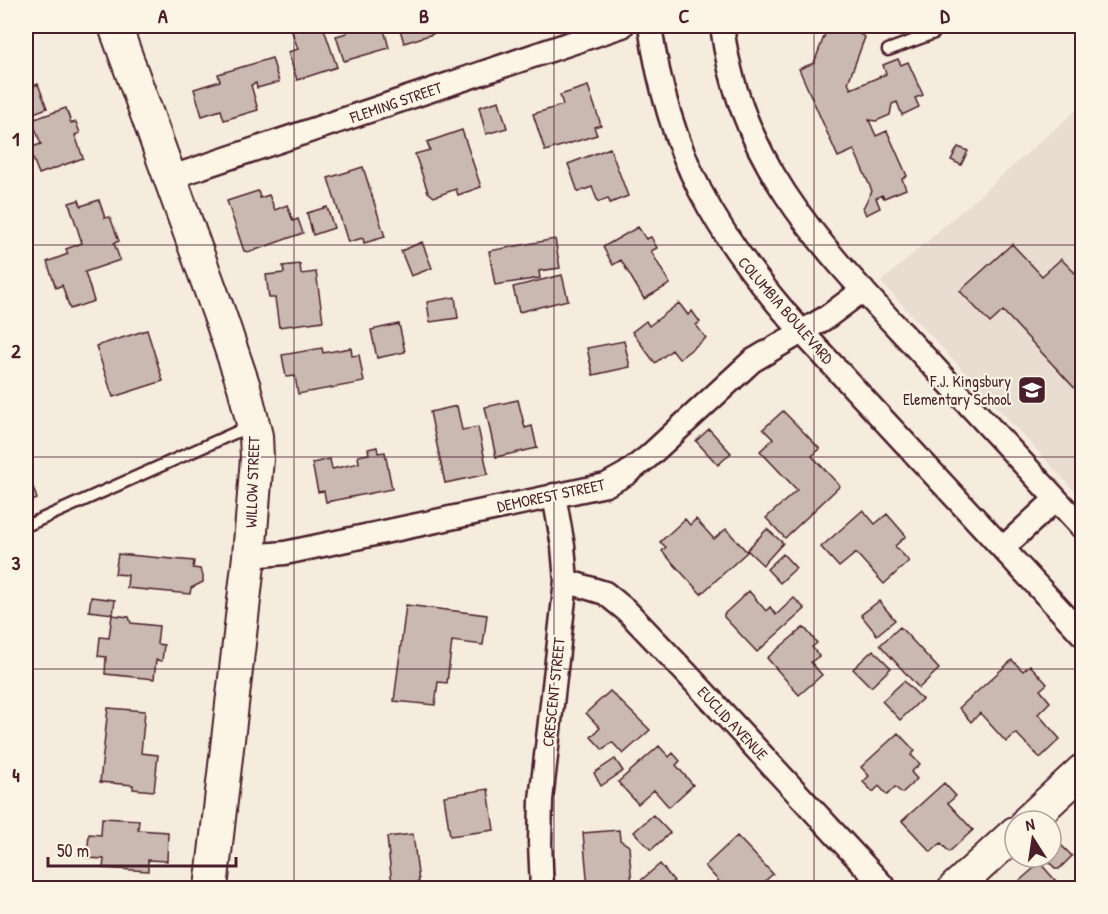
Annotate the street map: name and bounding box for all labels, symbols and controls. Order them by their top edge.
text: A [158,2,168,29]
text: B [419,2,429,29]
text: C [679,2,690,29]
text: D [940,2,950,29]
street label: FLEMING STREET [346,76,445,128]
text: 1 [12,125,20,152]
street label: COLUMBIA BOULEVARD [733,252,839,369]
text: 2 [11,337,21,364]
place label: F.J. Kingsbury Elementary School [903,370,1012,410]
school or university icon: F.J. Kingsbury Elementary School [1016,374,1048,406]
street label: WILLOW STREET [239,435,265,528]
street label: DEMOREST STREET [495,473,607,517]
text: 3 [12,549,21,576]
street label: CRESCENT STREET [536,636,570,748]
street label: EUCLID AVENUE [693,681,773,765]
text: 4 [12,761,20,788]
north arrow [1003,809,1063,869]
text: N [1023,813,1037,836]
scale bar [48,830,236,868]
text: 50 m [57,838,89,863]

